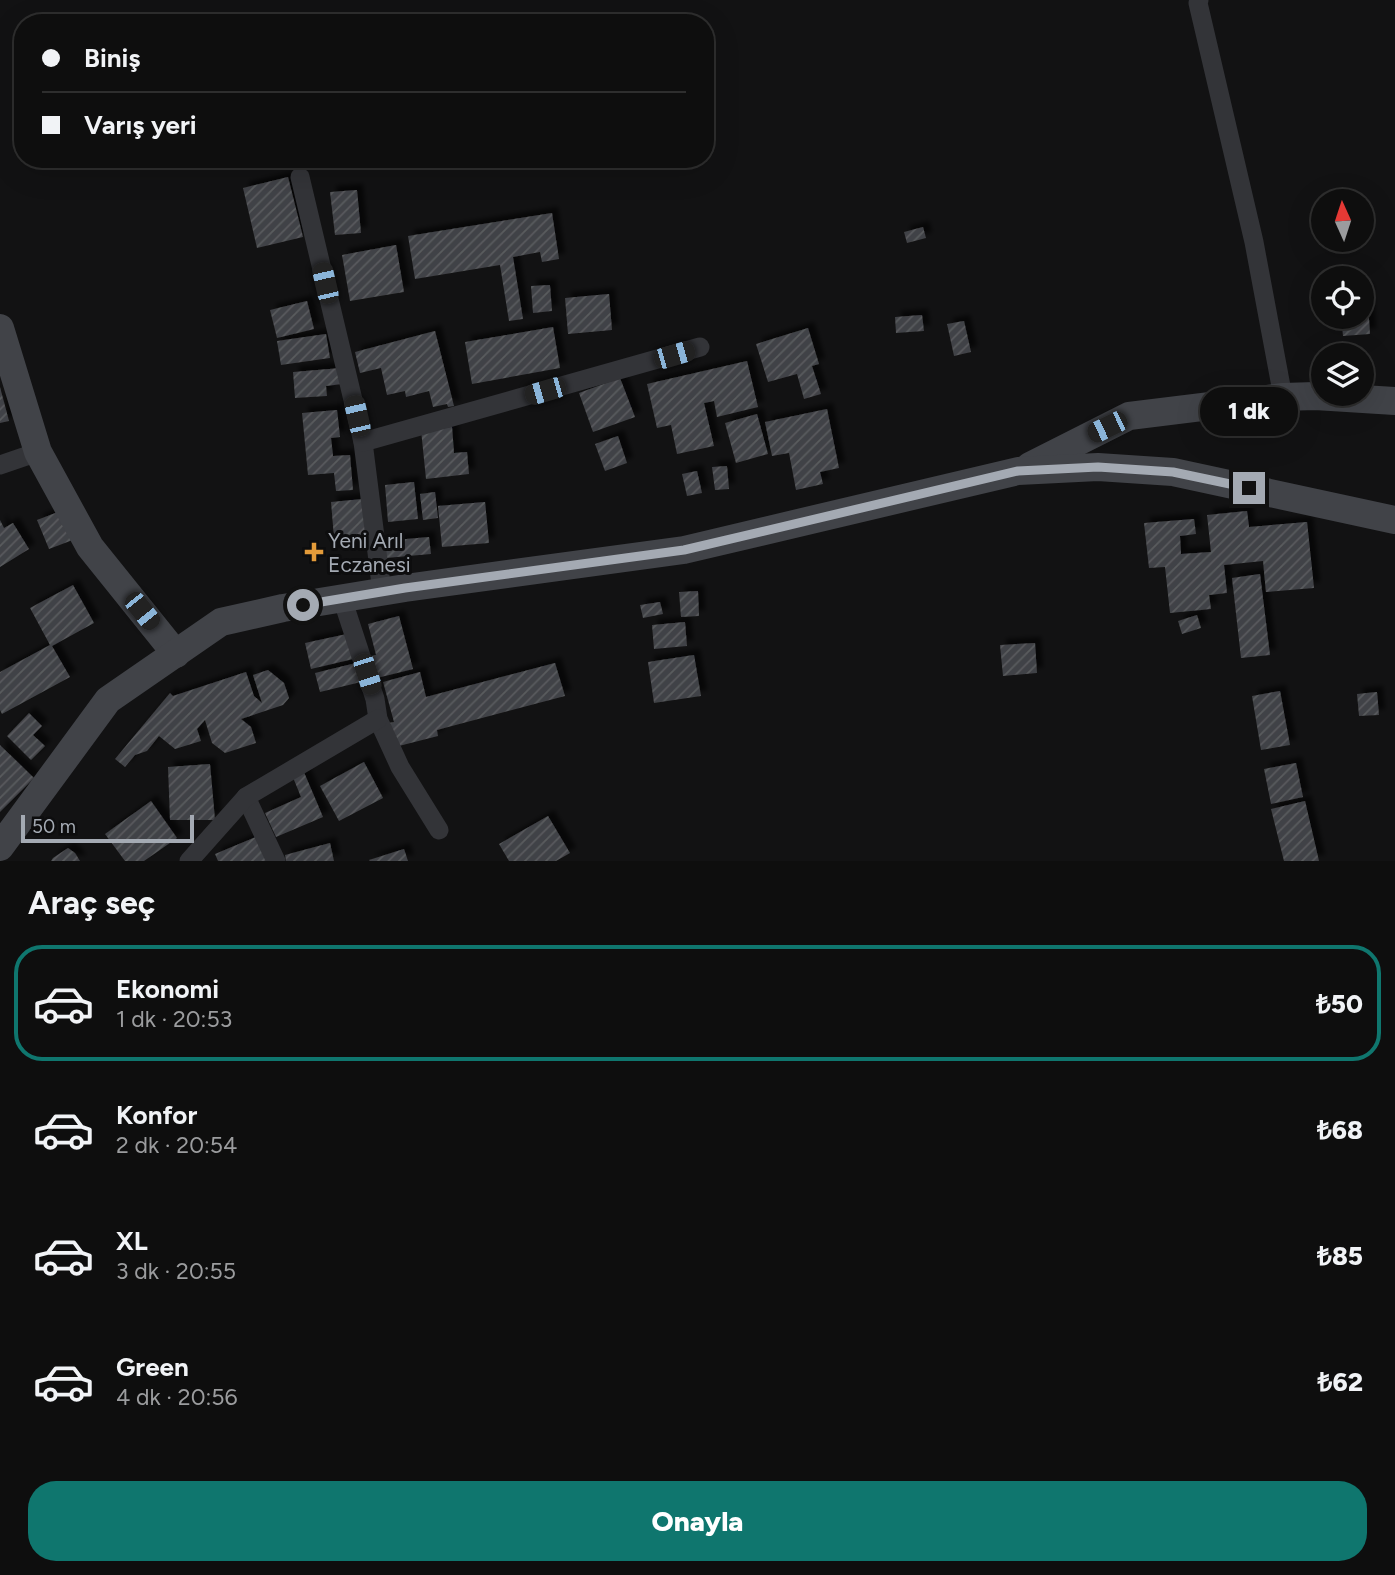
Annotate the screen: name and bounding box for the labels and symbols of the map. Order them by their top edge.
north arrow [1311,189,1374,252]
car [311,260,340,306]
car [651,339,698,371]
car [522,375,569,407]
callout: 1 dk [1200,386,1298,435]
car [343,393,372,439]
car [1084,408,1131,446]
route end [1233,472,1265,504]
place label: Yeni Arıl Eczanesi [328,528,411,577]
marker: Yeni Arıl Eczanesi [306,544,322,560]
car [121,588,164,634]
route start [287,589,319,621]
car [351,651,384,697]
scale bar [21,812,194,844]

